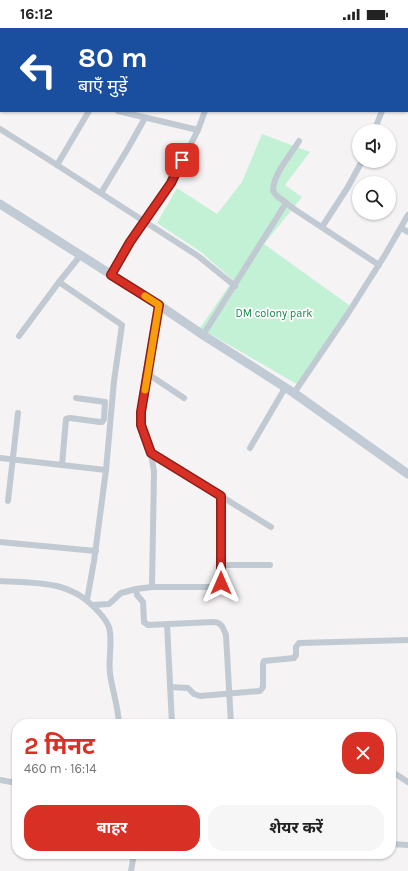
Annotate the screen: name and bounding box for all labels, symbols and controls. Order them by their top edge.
text: 16:12 [20,5,53,23]
text: 80 m [78,41,147,74]
icon: left [12,44,64,96]
text: बाएँ मुड़ें [78,75,128,97]
map controls [352,124,396,220]
button: sound [352,124,396,168]
pin [165,143,199,177]
icon: arrive [171,149,193,171]
button: search [352,176,396,220]
park label: DM colony park [235,307,313,320]
position arrow [200,562,242,604]
text: 2 मिनट [24,732,95,760]
button: close [342,732,384,774]
text: 460 m · 16:14 [24,761,96,776]
button: बाहर [24,805,200,851]
button: शेयर करें [208,805,384,851]

